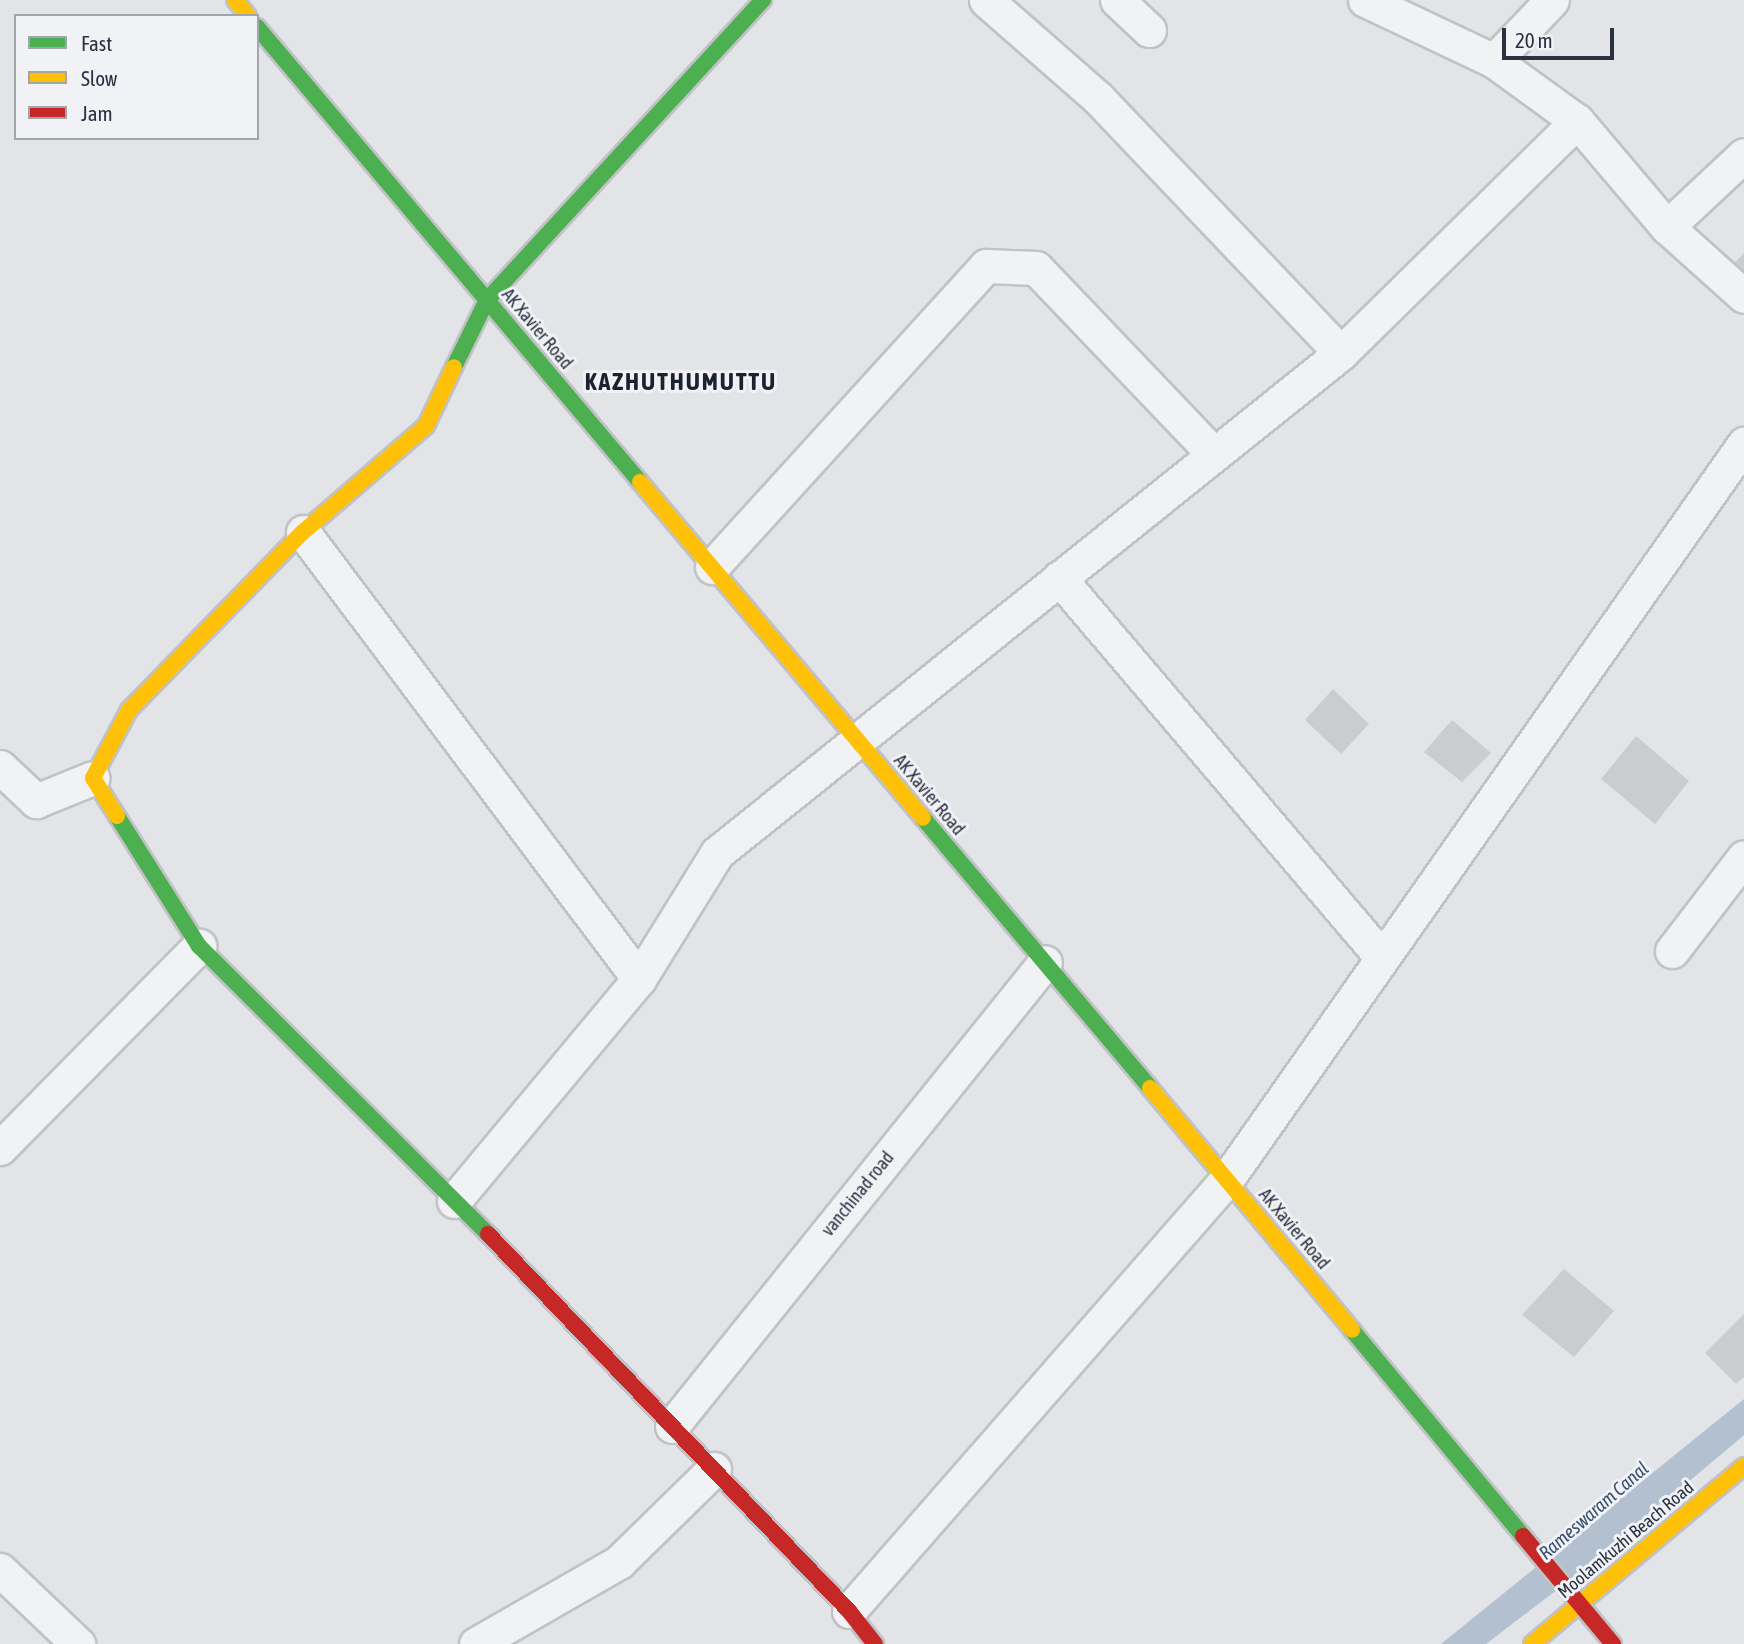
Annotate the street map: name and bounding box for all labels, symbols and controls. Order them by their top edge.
legend [14,14,259,140]
scale bar [1506,14,1618,58]
text: 20 m [1515,28,1553,52]
text: Fast [81,31,112,55]
text: Slow [81,66,117,90]
text: Jam [81,101,113,125]
street label: AK Xavier Road [497,284,577,374]
district label: KAZHUTHUMUTTU [586,368,776,396]
street label: AK Xavier Road [889,750,969,840]
street label: vanchinad road [817,1147,899,1241]
street label: AK Xavier Road [1254,1184,1334,1274]
water label: Rameswaram Canal [1534,1457,1654,1565]
street label: Moolamkuzhi Beach Road [1554,1477,1698,1603]

